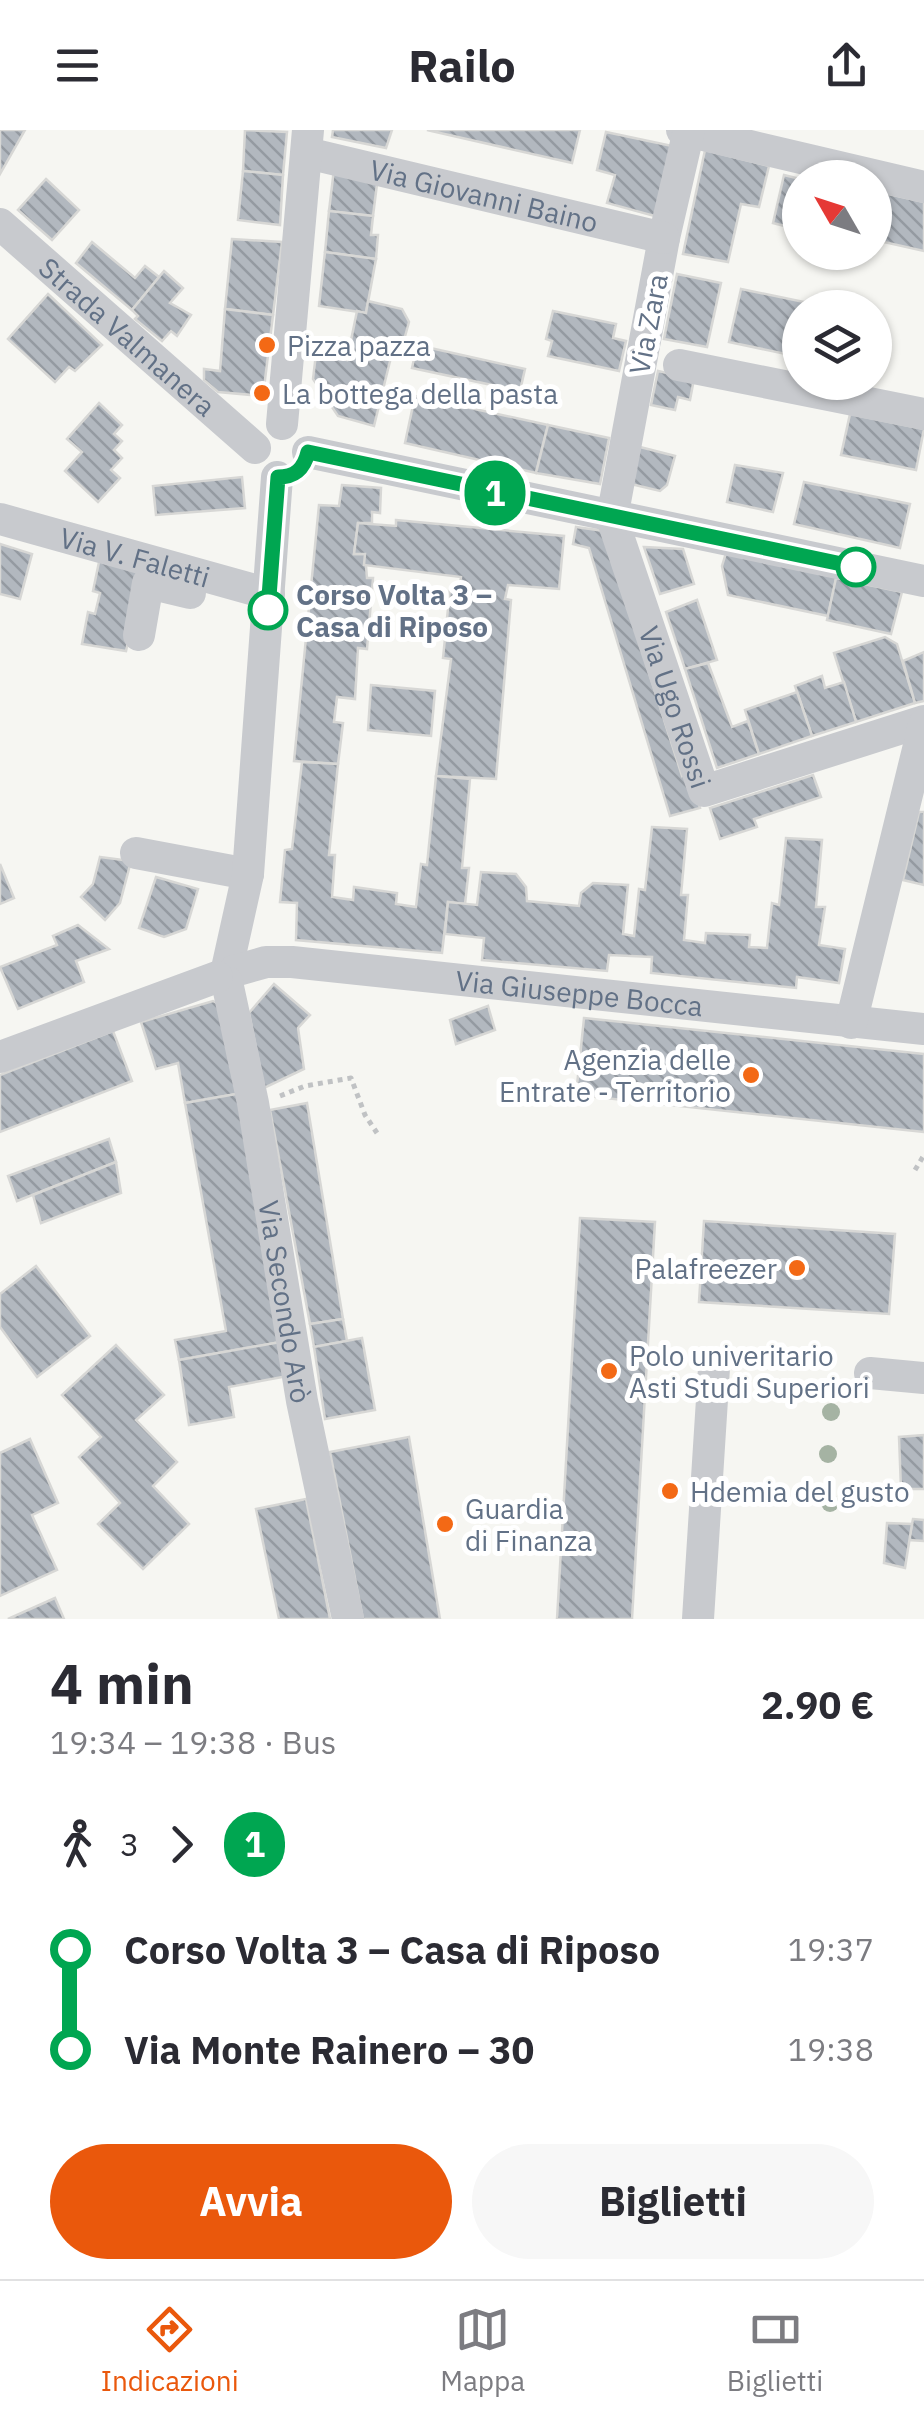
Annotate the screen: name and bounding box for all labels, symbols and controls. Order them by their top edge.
text: Railo [408,36,516,94]
icon: menu [50,38,105,93]
icon: share [819,38,874,93]
street label: Via Giovanni Baino [366,150,602,240]
north arrow [782,160,892,270]
map controls [782,160,892,400]
street label: Strada Valmanera [31,248,224,424]
street label: Via Zara [620,270,676,378]
button: layers [782,290,892,400]
place label: Pizza pazza [287,327,431,364]
marker: Pizza pazza [256,334,278,356]
place label: La bottega della pasta [282,375,558,412]
marker: La bottega della pasta [251,382,273,404]
line badge: 1 [462,460,528,526]
text: 1 [484,470,506,516]
street label: Via V. Faletti [56,518,214,595]
unlabelled marker [837,548,875,586]
place label: Corso Volta 3 – Casa di Riposo [296,576,492,645]
marker: Corso Volta 3 – Casa di Riposo [249,591,287,629]
street label: Via Ugo Rossi [631,621,720,793]
street label: Via Giuseppe Bocca [454,961,705,1024]
place label: Agenzia delle Entrate - Territorio [499,1041,731,1110]
marker: Agenzia delle Entrate - Territorio [740,1064,762,1086]
street label: Via Secondo Arò [251,1197,321,1406]
place label: Palafreezer [635,1250,777,1287]
marker: Palafreezer [786,1257,808,1279]
place label: Polo univeritario Asti Studi Superiori [629,1337,870,1406]
marker: Polo univeritario Asti Studi Superiori [598,1360,620,1382]
place label: Hdemia del gusto [690,1473,910,1510]
marker: Hdemia del gusto [659,1480,681,1502]
place label: Guardia di Finanza [465,1490,592,1559]
marker: Guardia di Finanza [434,1513,456,1535]
text: 4 min [50,1648,194,1719]
text: 2.90 € [761,1680,874,1729]
text: 19:34 – 19:38 · Bus [50,1721,336,1763]
icon: walk [50,1817,105,1872]
icon: forward [154,1817,209,1872]
text: 1 [244,1821,265,1867]
text: 3 [120,1823,139,1865]
text: Corso Volta 3 – Casa di Riposo [124,1925,660,1974]
text: 19:37 [788,1928,874,1970]
text: Via Monte Rainero – 30 [124,2025,534,2074]
text: 19:38 [788,2028,874,2070]
button: Avvia [50,2144,452,2259]
button: Biglietti [472,2144,874,2259]
tab: Indicazioni [101,2302,239,2399]
tab: Mappa [440,2302,525,2399]
tab: Biglietti [727,2302,823,2399]

